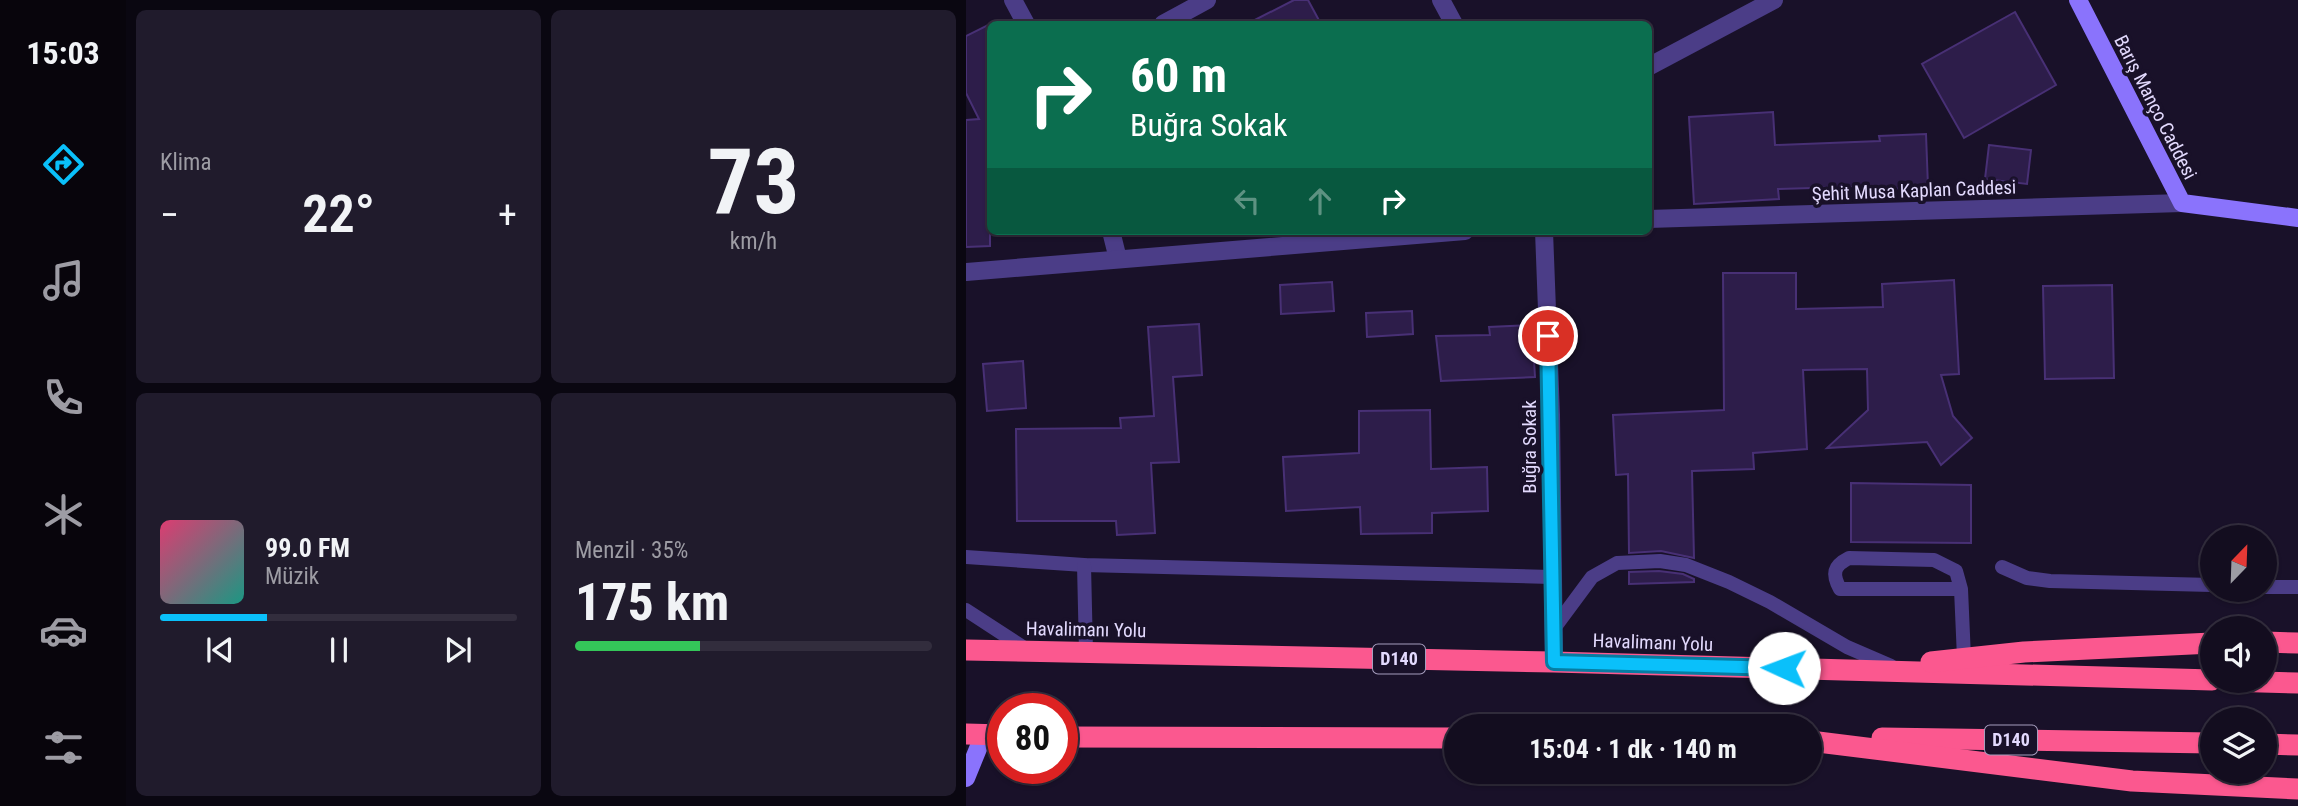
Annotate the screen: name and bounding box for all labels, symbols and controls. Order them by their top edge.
street label: Barış Manço Caddesi [2109,31,2202,183]
text: 15:03 [26,34,100,72]
text: 60 m [1130,47,1227,104]
icon: right [1015,49,1106,140]
text: Buğra Sokak [1130,106,1287,144]
text: 73 [708,129,799,235]
icon: directions [39,140,88,189]
text: Klima [160,149,211,176]
street label: Şehit Musa Kaplan Caddesi [1811,175,2017,206]
icon: left [1228,182,1266,220]
icon: ahead [1301,182,1339,220]
icon: right [1374,182,1412,220]
text: 22° [302,184,375,245]
text: − [160,193,179,237]
text: + [498,193,517,237]
text: km/h [730,228,777,255]
icon: music [39,256,88,305]
pin [1518,306,1578,366]
icon: arrive [1529,317,1567,355]
icon: phone [39,373,88,422]
street label: Buğra Sokak [1518,400,1541,494]
icon: climate [39,490,88,539]
north arrow [2200,525,2277,602]
map controls [2200,525,2277,784]
text: 99.0 FM [265,533,350,563]
text: Menzil · 35% [575,537,688,564]
text: Müzik [265,563,319,590]
text: 175 km [575,572,729,633]
icon: car [39,606,88,655]
button: sound [2200,616,2277,693]
street label: Havalimanı Yolu [1026,617,1146,642]
street label: Havalimanı Yolu [1592,629,1714,656]
icon: previous [201,631,239,669]
icon: pause [320,631,358,669]
icon: next [439,631,477,669]
position arrow [1747,631,1821,705]
road number: D140 [1373,644,1425,674]
speed limit sign: 80 [987,693,1078,784]
button: layers [2200,707,2277,784]
icon: filters [39,723,88,772]
road number: D140 [1985,726,2037,754]
text: 15:04 · 1 dk · 140 m [1529,734,1737,764]

